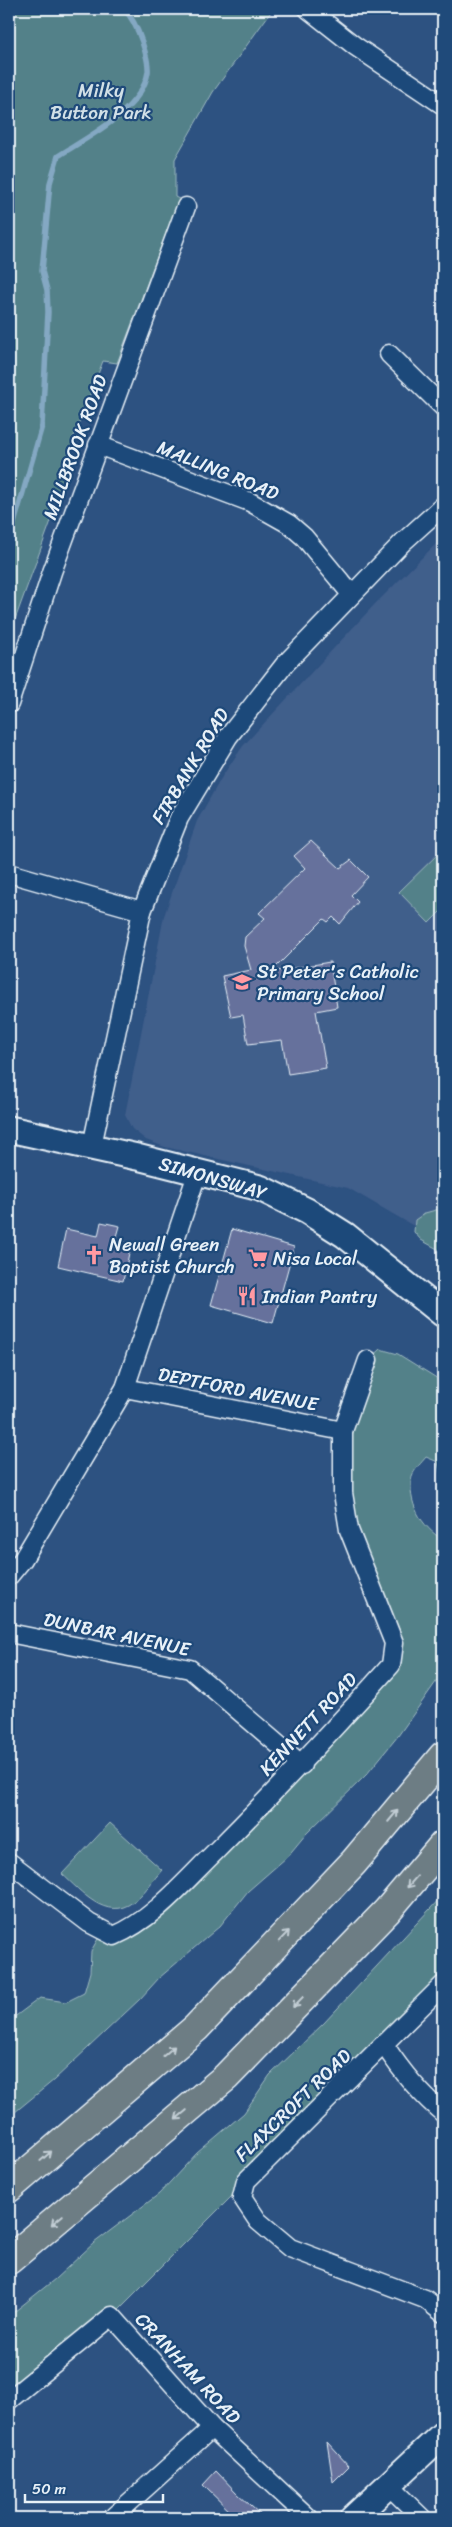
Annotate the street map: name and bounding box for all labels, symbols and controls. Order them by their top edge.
park label: Milky Button Park [50,74,152,129]
street label: MILLBROOK ROAD [33,369,117,524]
street label: MALLING ROAD [152,431,284,510]
street label: FIRBANK ROAD [142,701,238,831]
place label: St Peter's Catholic Primary School [257,955,419,1010]
school or university icon: St Peter's Catholic Primary School [231,971,253,993]
street label: SIMONSWAY [155,1147,271,1209]
place label: Newall Green Baptist Church [109,1228,234,1283]
place label: Nisa Local [273,1242,358,1275]
church icon: Newall Green Baptist Church [83,1244,105,1266]
supermarket icon: Nisa Local [247,1247,269,1269]
place label: Indian Pantry [261,1280,377,1313]
restaurant icon: Indian Pantry [236,1285,258,1307]
street label: DEPTFORD AVENUE [155,1357,322,1421]
street label: DUNBAR AVENUE [41,1602,195,1666]
street label: KENNETT ROAD [251,1664,366,1784]
one-way arrow [388,1809,399,1822]
one-way arrow [406,1876,417,1889]
one-way arrow [278,1929,290,1942]
one-way arrow [292,1996,304,2008]
street label: FLAXCROFT ROAD [227,2040,360,2170]
one-way arrow [163,2045,176,2056]
one-way arrow [175,2109,188,2120]
one-way arrow [39,2151,52,2162]
one-way arrow [51,2214,64,2225]
street label: CRANHAM ROAD [127,2304,249,2432]
scale bar [25,2472,162,2504]
text: 50 m [32,2476,67,2502]

